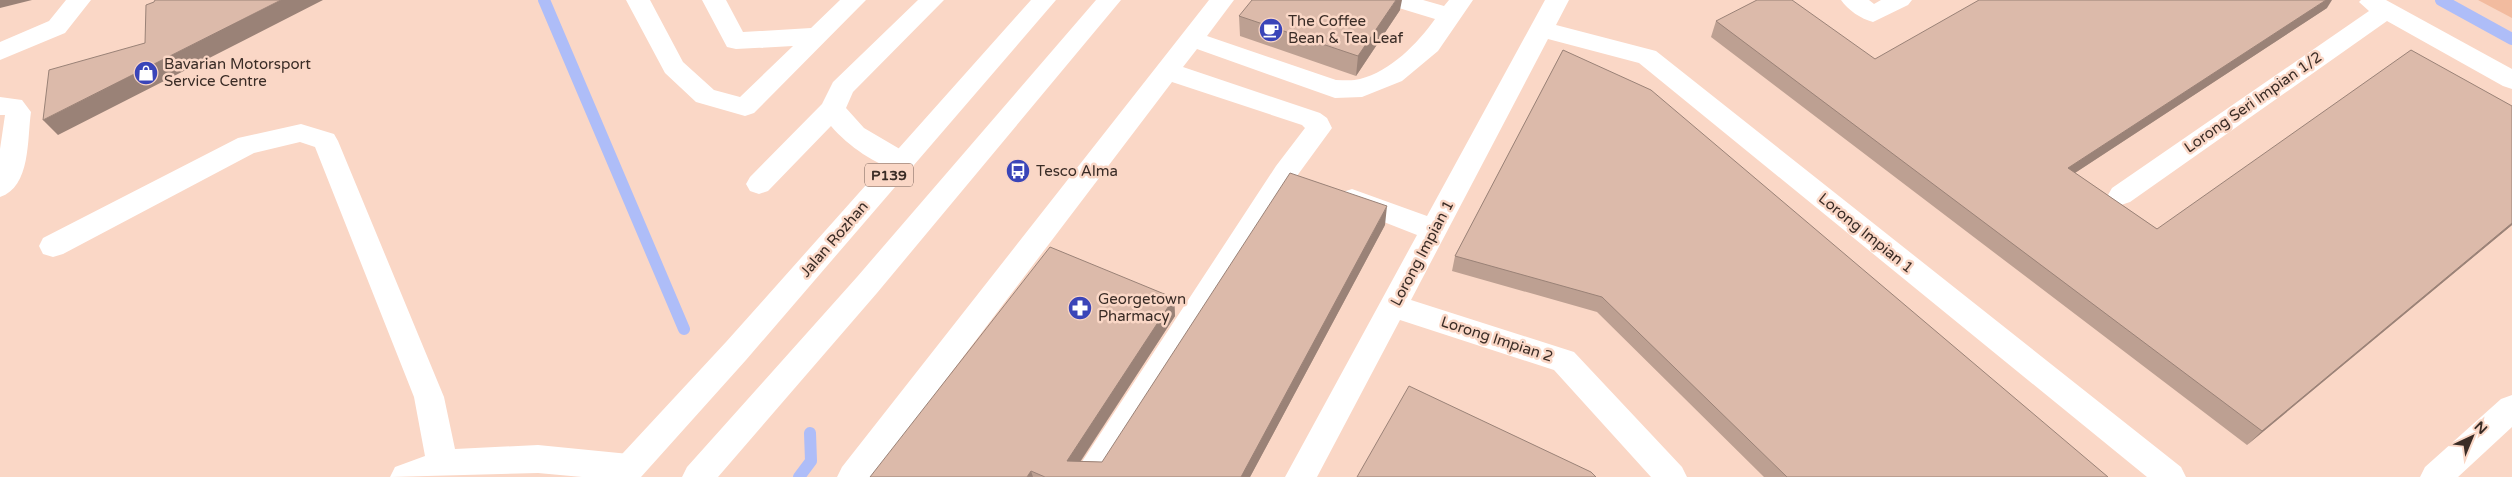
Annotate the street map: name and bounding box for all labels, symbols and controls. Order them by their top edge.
place label: The Coffee Bean & Tea Leaf [1288,12,1404,47]
cafe icon: The Coffee Bean & Tea Leaf [1258,17,1284,43]
street label: Lorong Seri Impian 1/2 [2181,48,2325,156]
place label: Bavarian Motorsport Service Centre [164,55,311,90]
shop icon: Bavarian Motorsport Service Centre [133,60,159,86]
bus stop icon: Tesco Alma [1005,158,1031,184]
place label: Tesco Alma [1036,162,1118,180]
road number: P139 [865,164,913,186]
street label: Lorong Impian 1 [1815,189,1917,277]
street label: Jalan Rozhan [796,197,872,281]
street label: Lorong Impian 1 [1387,197,1457,309]
place label: Georgetown Pharmacy [1098,290,1186,325]
pharmacy icon: Georgetown Pharmacy [1067,295,1093,321]
street label: Lorong Impian 2 [1439,312,1555,366]
north arrow [2447,412,2497,462]
text: N [2471,418,2491,438]

